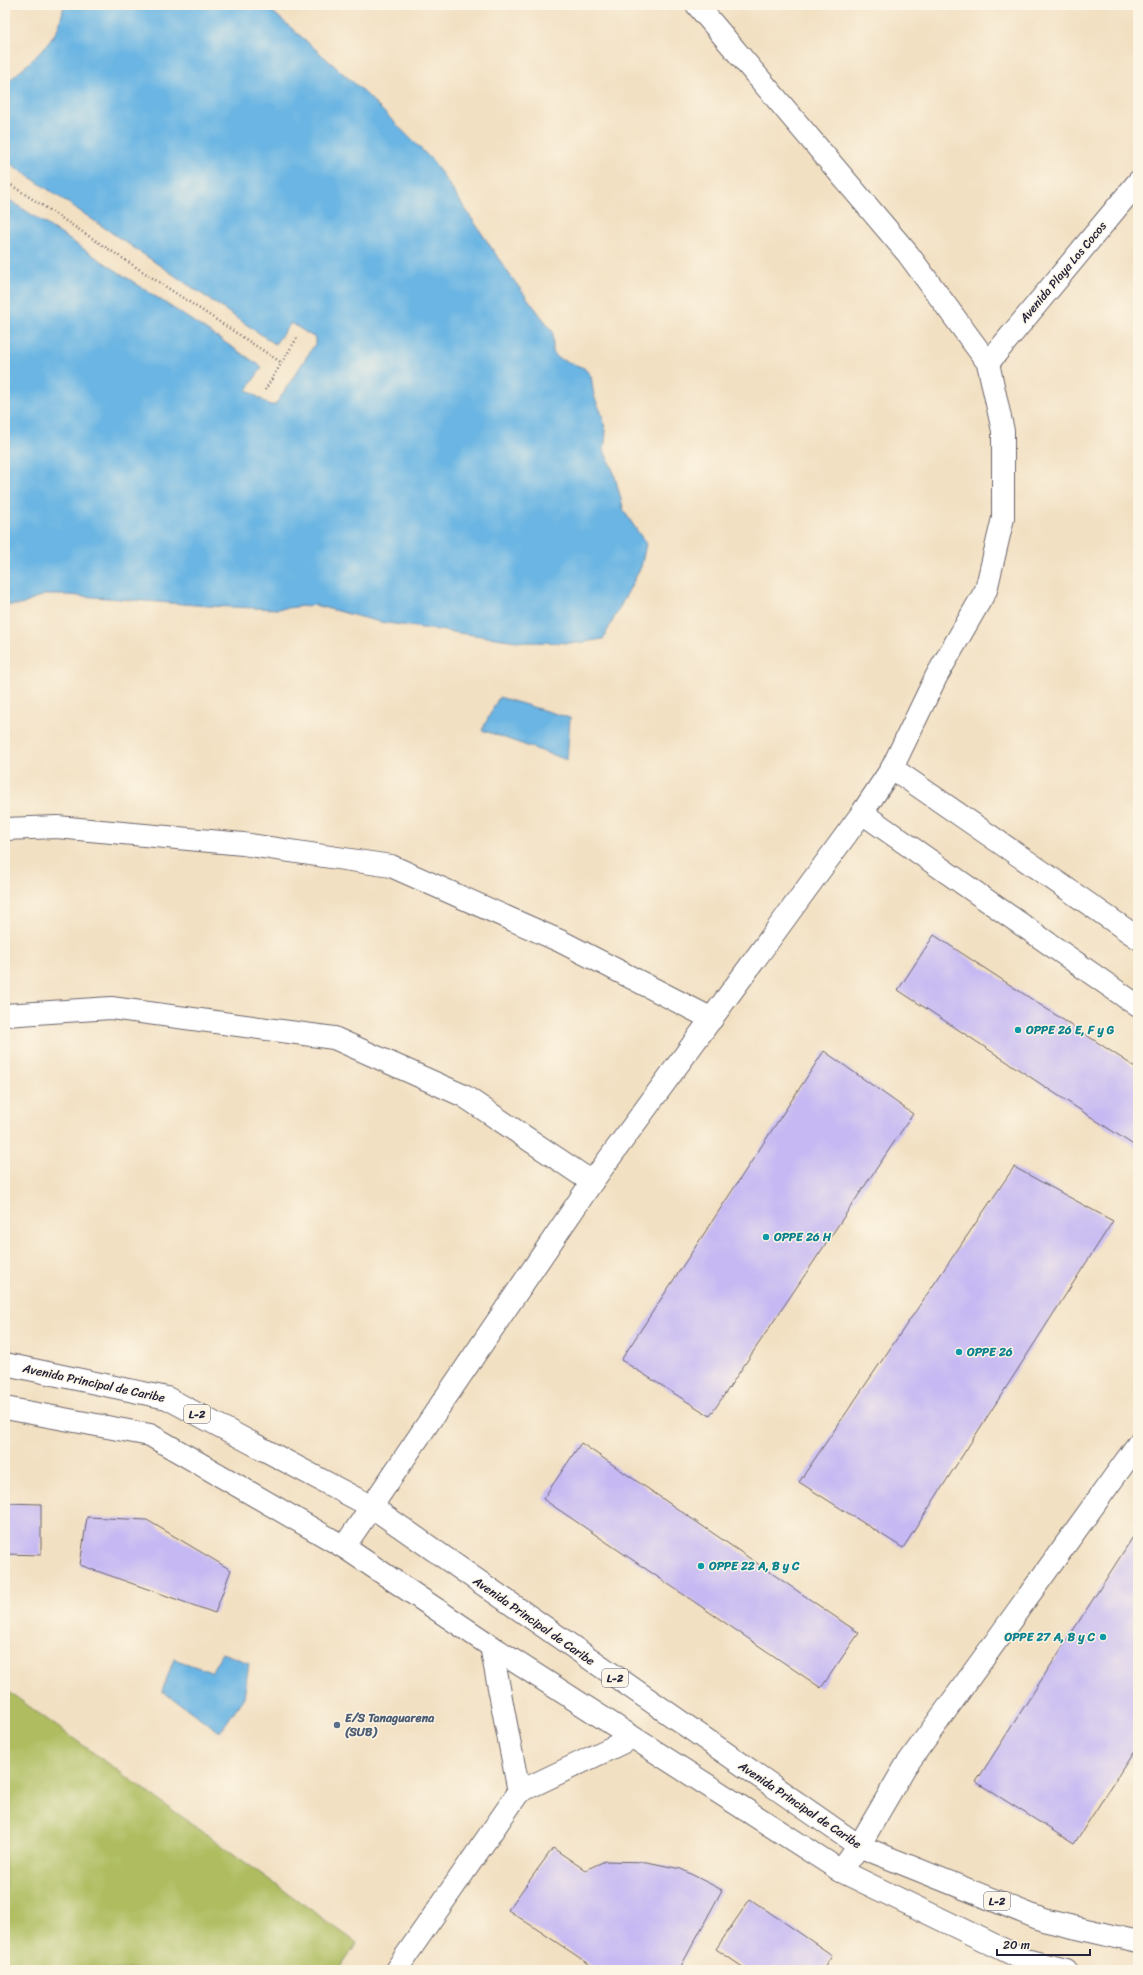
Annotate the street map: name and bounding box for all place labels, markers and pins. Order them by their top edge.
place label: OPPE 26 E, F y G [1025,1019,1115,1041]
marker: OPPE 26 E, F y G [1013,1025,1023,1035]
place label: OPPE 26 H [773,1226,832,1248]
marker: OPPE 26 H [761,1232,771,1242]
place label: OPPE 26 [966,1341,1013,1363]
marker: OPPE 26 [954,1347,964,1357]
place label: OPPE 22 A, B y C [708,1555,800,1577]
marker: OPPE 22 A, B y C [696,1561,706,1571]
place label: OPPE 27 A, B y C [1004,1626,1095,1648]
marker: OPPE 27 A, B y C [1098,1632,1108,1642]
place label: E/S Tanaguarena (SUB) [345,1707,435,1743]
marker: E/S Tanaguarena (SUB) [332,1720,342,1730]

